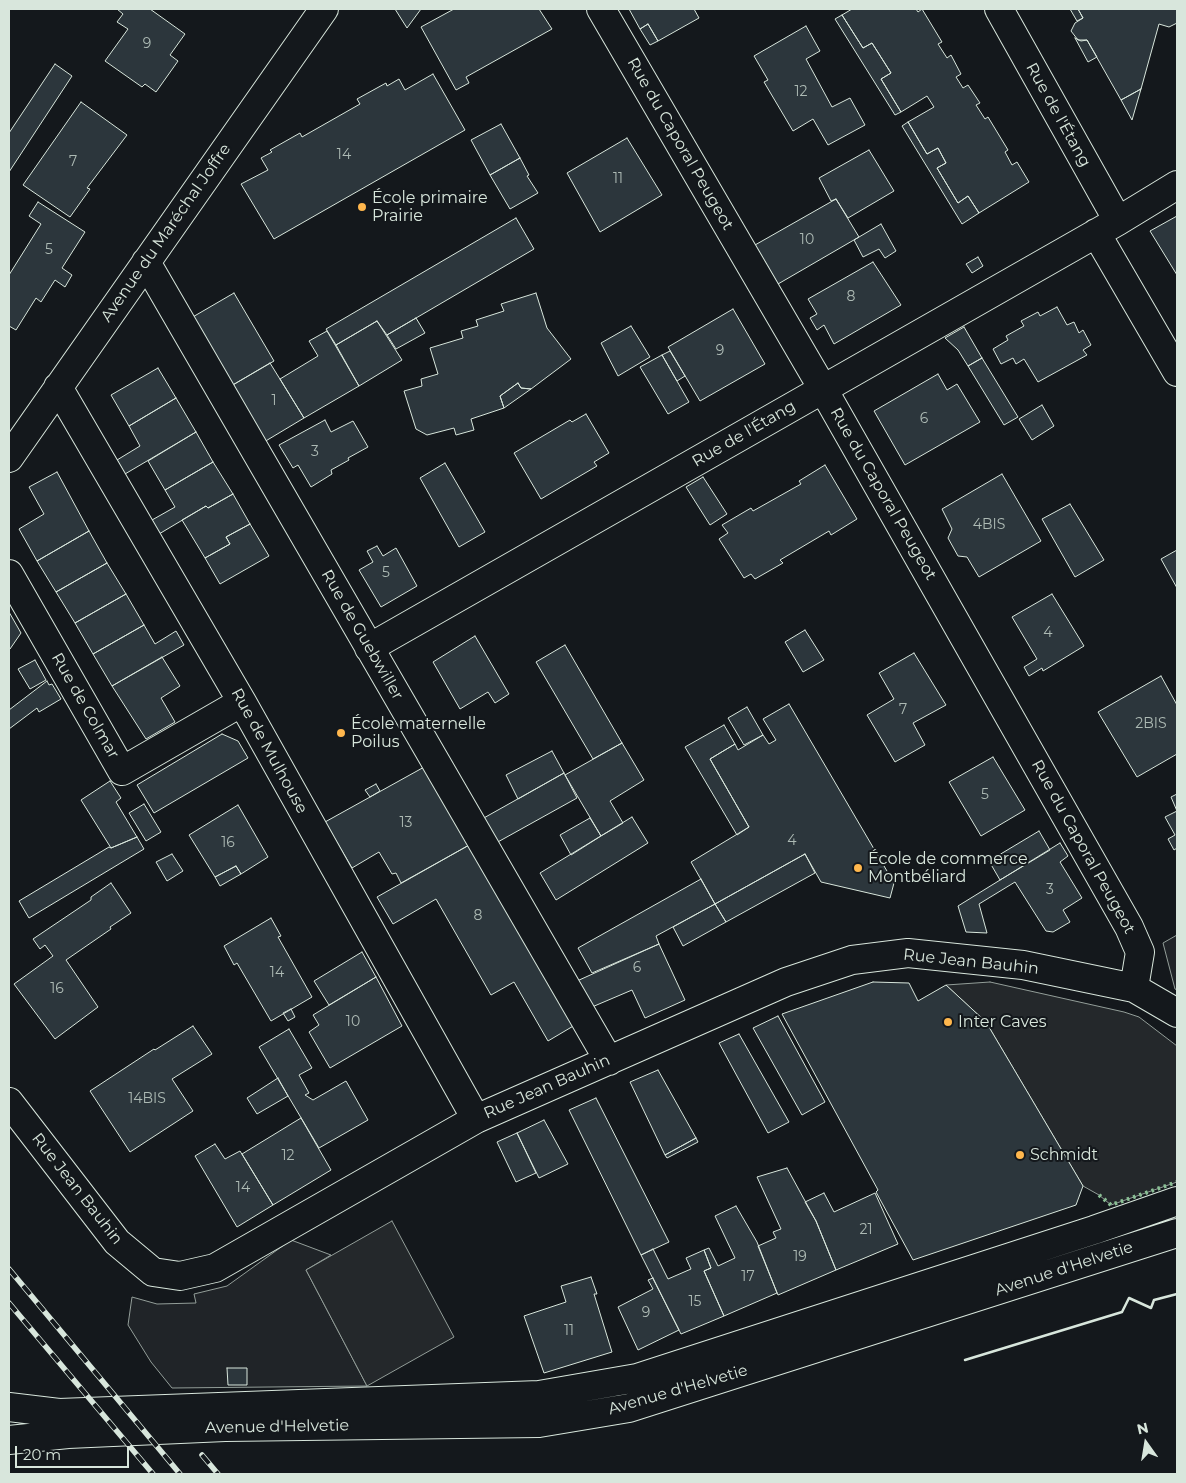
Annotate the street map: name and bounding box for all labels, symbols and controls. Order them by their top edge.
house number: 9 [143,36,151,52]
street label: Rue du Caporal Peugeot [623,54,737,234]
street label: Rue de l'Étang [1021,59,1095,171]
house number: 12 [794,84,808,100]
street label: Avenue du Maréchal Joffre [97,140,235,326]
house number: 14 [337,147,351,163]
house number: 7 [69,154,77,170]
house number: 11 [613,171,623,187]
place label: École primaire Prairie [372,188,488,226]
marker: École primaire Prairie [356,201,368,213]
house number: 10 [800,232,814,248]
house number: 5 [45,242,53,258]
house number: 8 [847,289,855,305]
house number: 9 [716,343,724,359]
house number: 1 [271,393,277,409]
street label: Rue de l'Étang [689,397,799,471]
street label: Rue du Caporal Peugeot [826,404,940,584]
house number: 6 [920,411,928,427]
house number: 3 [311,444,319,460]
house number: 4BIS [973,517,1005,533]
house number: 5 [382,565,390,581]
street label: Rue de Guebwiller [317,566,407,704]
house number: 4 [1043,625,1053,641]
street label: Rue de Colmar [47,650,123,762]
street label: Rue de Mulhouse [227,685,311,817]
house number: 7 [899,702,907,718]
place label: École maternelle Poilus [351,714,486,752]
house number: 2BIS [1135,716,1167,732]
marker: École maternelle Poilus [335,727,347,739]
street label: Rue du Caporal Peugeot [1027,757,1139,937]
house number: 5 [981,787,989,803]
house number: 13 [400,815,412,831]
house number: 4 [787,833,797,849]
house number: 16 [221,835,235,851]
place label: École de commerce Montbéliard [868,849,1028,887]
marker: École de commerce Montbéliard [852,862,864,874]
house number: 3 [1046,882,1054,898]
house number: 8 [474,908,482,924]
street label: Rue Jean Bauhin [902,945,1040,979]
house number: 6 [633,960,641,976]
house number: 14 [270,965,284,981]
house number: 16 [50,981,64,997]
place label: Inter Caves [958,1012,1047,1032]
house number: 10 [346,1014,360,1030]
marker: Inter Caves [942,1016,954,1028]
street label: Rue Jean Bauhin [481,1051,613,1123]
house number: 14BIS [128,1091,166,1107]
street label: Rue Jean Bauhin [27,1129,127,1249]
place label: Schmidt [1030,1145,1098,1165]
house number: 12 [281,1148,295,1164]
marker: Schmidt [1014,1149,1026,1161]
house number: 14 [236,1180,250,1196]
house number: 21 [859,1222,873,1238]
street label: Avenue d'Helvetie [992,1238,1136,1300]
house number: 19 [793,1249,807,1265]
house number: 17 [741,1269,755,1285]
house number: 15 [689,1294,701,1310]
house number: 9 [642,1305,650,1321]
house number: 11 [564,1323,574,1339]
street label: Avenue d'Helvetie [606,1361,750,1419]
street label: Avenue d'Helvetie [205,1416,349,1438]
north arrow [1121,1418,1171,1468]
text: N [1135,1418,1150,1438]
scale bar [18,1436,131,1468]
text: 20 m [23,1445,61,1464]

